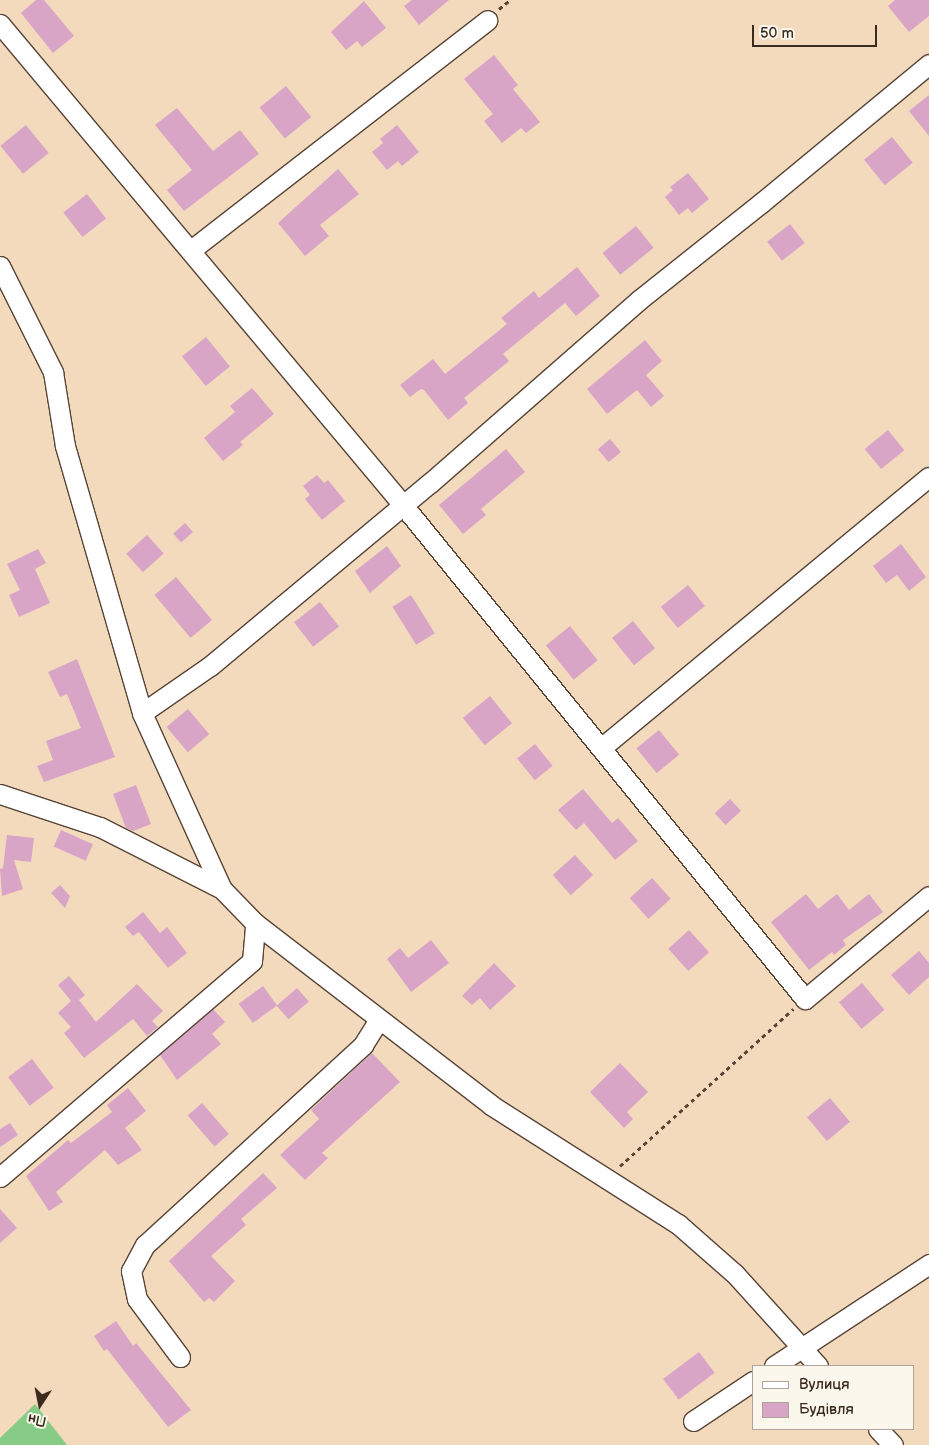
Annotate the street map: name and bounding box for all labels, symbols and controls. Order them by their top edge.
scale bar [754,15,879,47]
text: 50 m [760,24,794,43]
legend [752,1365,914,1430]
text: Вулиця [799,1375,850,1394]
north arrow [15,1380,65,1430]
text: Будівля [799,1400,854,1419]
text: Пн [26,1410,48,1430]

